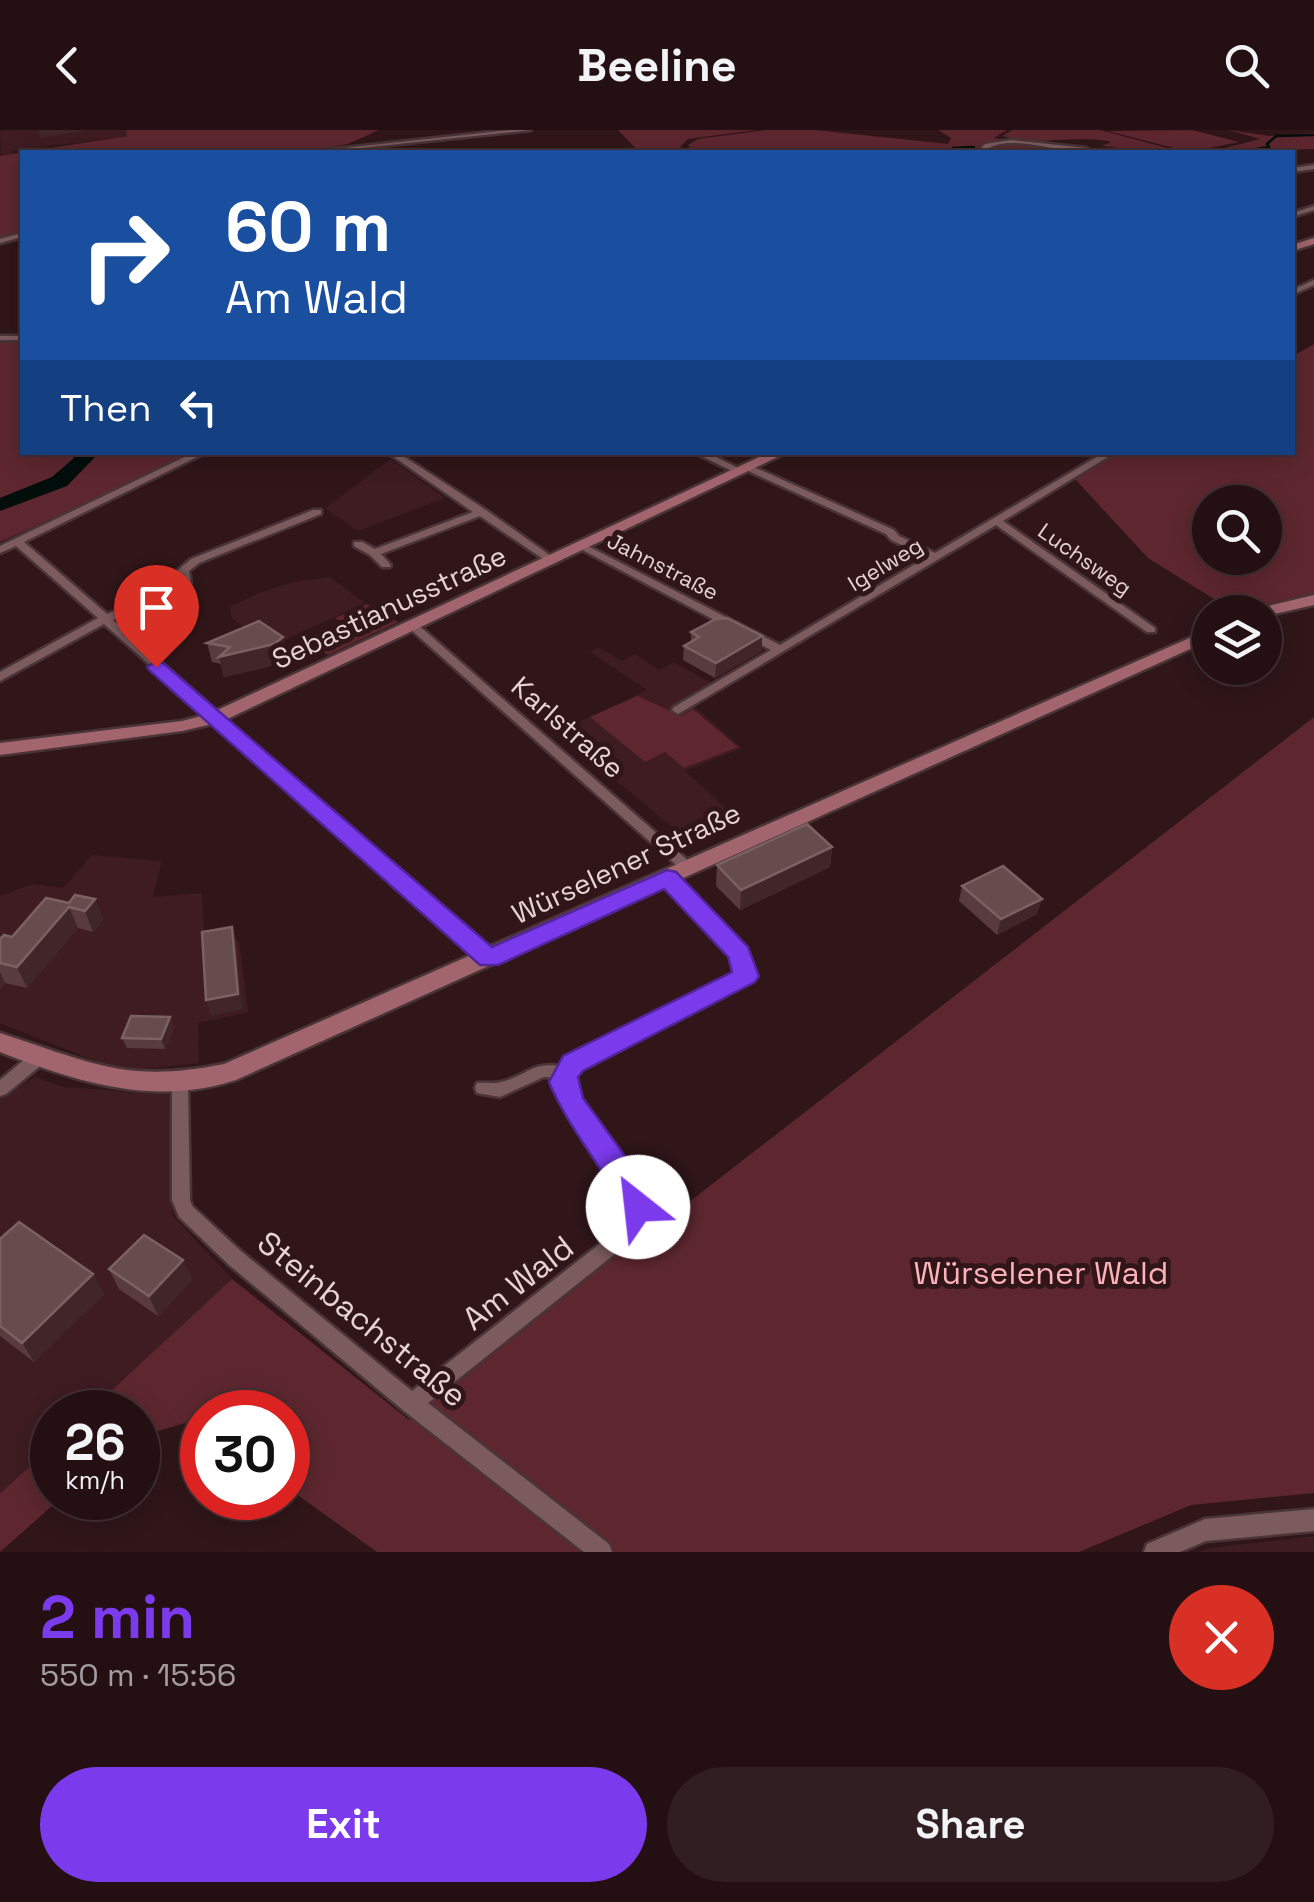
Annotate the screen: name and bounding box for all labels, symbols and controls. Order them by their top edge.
text: Beeline [577,37,737,94]
icon: back [40,38,95,93]
icon: search [1219,38,1274,93]
text: 60 m [225,182,391,271]
icon: right [60,190,190,320]
text: Am Wald [225,269,408,326]
icon: left [171,380,226,435]
text: Then [60,384,151,432]
map controls [1192,485,1282,685]
button: search [1192,485,1282,575]
street label: Luchsweg [1033,517,1137,601]
street label: Jahnstraße [603,526,723,606]
street label: Igelweg [842,531,928,597]
street label: Sebastianusstraße [266,537,512,677]
pin [114,565,199,668]
icon: arrive [129,580,184,635]
button: layers [1192,595,1282,685]
street label: Karlstraße [504,668,632,786]
street label: Würselener Straße [506,794,746,932]
position arrow [586,1155,690,1259]
street label: Steinbachstraße [249,1222,475,1416]
street label: Am Wald [454,1227,582,1339]
park label: Würselener Wald [914,1253,1168,1293]
speed limit sign: 30 [180,1390,310,1520]
text: 26 [65,1411,125,1475]
text: km/h [65,1464,125,1496]
text: 2 min [40,1579,195,1656]
button: close [1169,1585,1274,1690]
text: 550 m · 15:56 [40,1655,236,1695]
button: Exit [40,1767,647,1882]
button: Share [667,1767,1274,1882]

